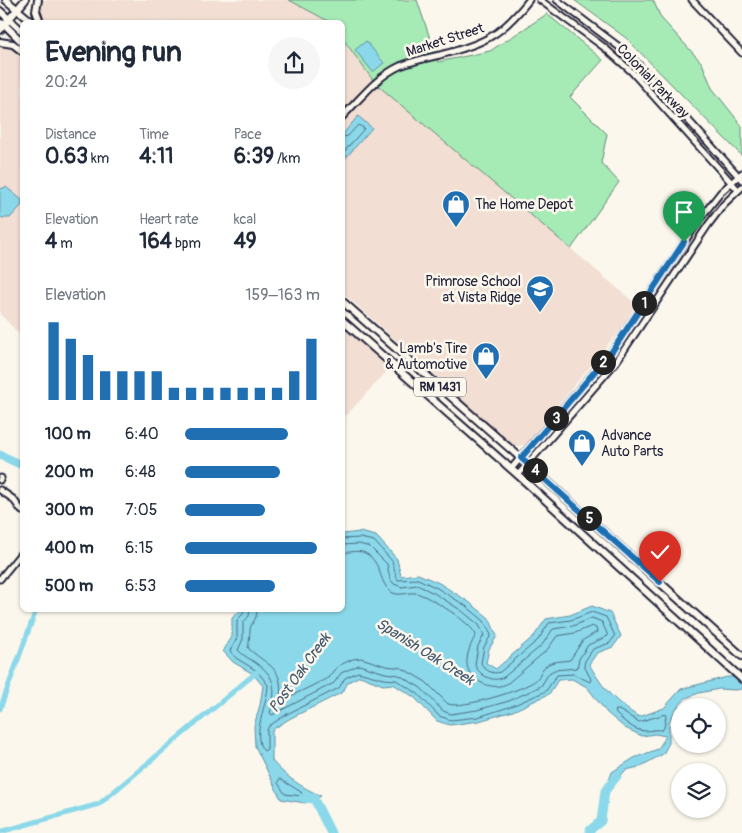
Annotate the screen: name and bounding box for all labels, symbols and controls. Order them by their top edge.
street label: Market Street [404,19,486,61]
text: Evening run [45,35,182,70]
button: share [268,37,320,89]
street label: Colonial Parkway [613,40,693,122]
text: 20:24 [45,72,87,92]
text: Distance [45,126,96,143]
text: Time [139,126,169,143]
text: Pace [234,126,261,143]
text: 0.63 [45,143,88,170]
text: 4:11 [139,143,174,170]
text: 6:39 [234,143,274,170]
text: km [88,150,109,167]
text: /km [274,150,300,167]
shop icon: The Home Depot [441,189,471,228]
pin [663,191,705,242]
place label: The Home Depot [475,196,573,213]
icon: arrive [670,198,698,226]
text: Elevation [45,211,98,228]
text: Heart rate [139,211,198,228]
text: kcal [234,211,256,228]
text: 4 [45,228,57,255]
text: 164 [139,228,172,255]
text: 49 [234,228,257,255]
text: m [57,235,73,252]
text: bpm [172,235,201,252]
place label: Primrose School at Vista Ridge [425,273,521,306]
school or university icon: Primrose School at Vista Ridge [525,274,555,313]
text: Elevation [45,285,106,305]
text: 159–163 m [245,285,320,305]
pin: 1 [632,290,656,316]
text: 1 [642,295,647,312]
place label: Lamb's Tire & Automotive [385,340,467,373]
shop icon: Lamb's Tire & Automotive [471,341,501,380]
pin: 2 [590,350,616,374]
text: 2 [600,354,607,371]
road number: RM 1431 [414,378,466,397]
pin: 3 [544,406,568,430]
text: 3 [553,410,560,427]
text: 100 m [45,424,91,444]
text: 6:40 [125,424,159,444]
place label: Advance Auto Parts [601,427,664,460]
shop icon: Advance Auto Parts [567,428,597,467]
pin: 4 [522,458,548,482]
text: 200 m [45,462,93,482]
text: 6:48 [125,462,156,482]
text: 4 [531,462,540,479]
text: 300 m [45,500,93,520]
text: 7:05 [125,500,157,520]
pin: 5 [576,506,602,530]
text: 5 [586,510,593,527]
pin [639,531,681,582]
text: 400 m [45,538,94,558]
text: 6:15 [125,538,154,558]
icon: check [646,538,674,566]
text: 500 m [45,576,93,596]
text: 6:53 [125,576,156,596]
water label: Spanish Oak Creek [373,614,479,691]
water label: Post Oak Creek [265,628,336,716]
map controls [671,698,726,818]
button: locate [671,698,726,753]
button: layers [671,763,726,818]

